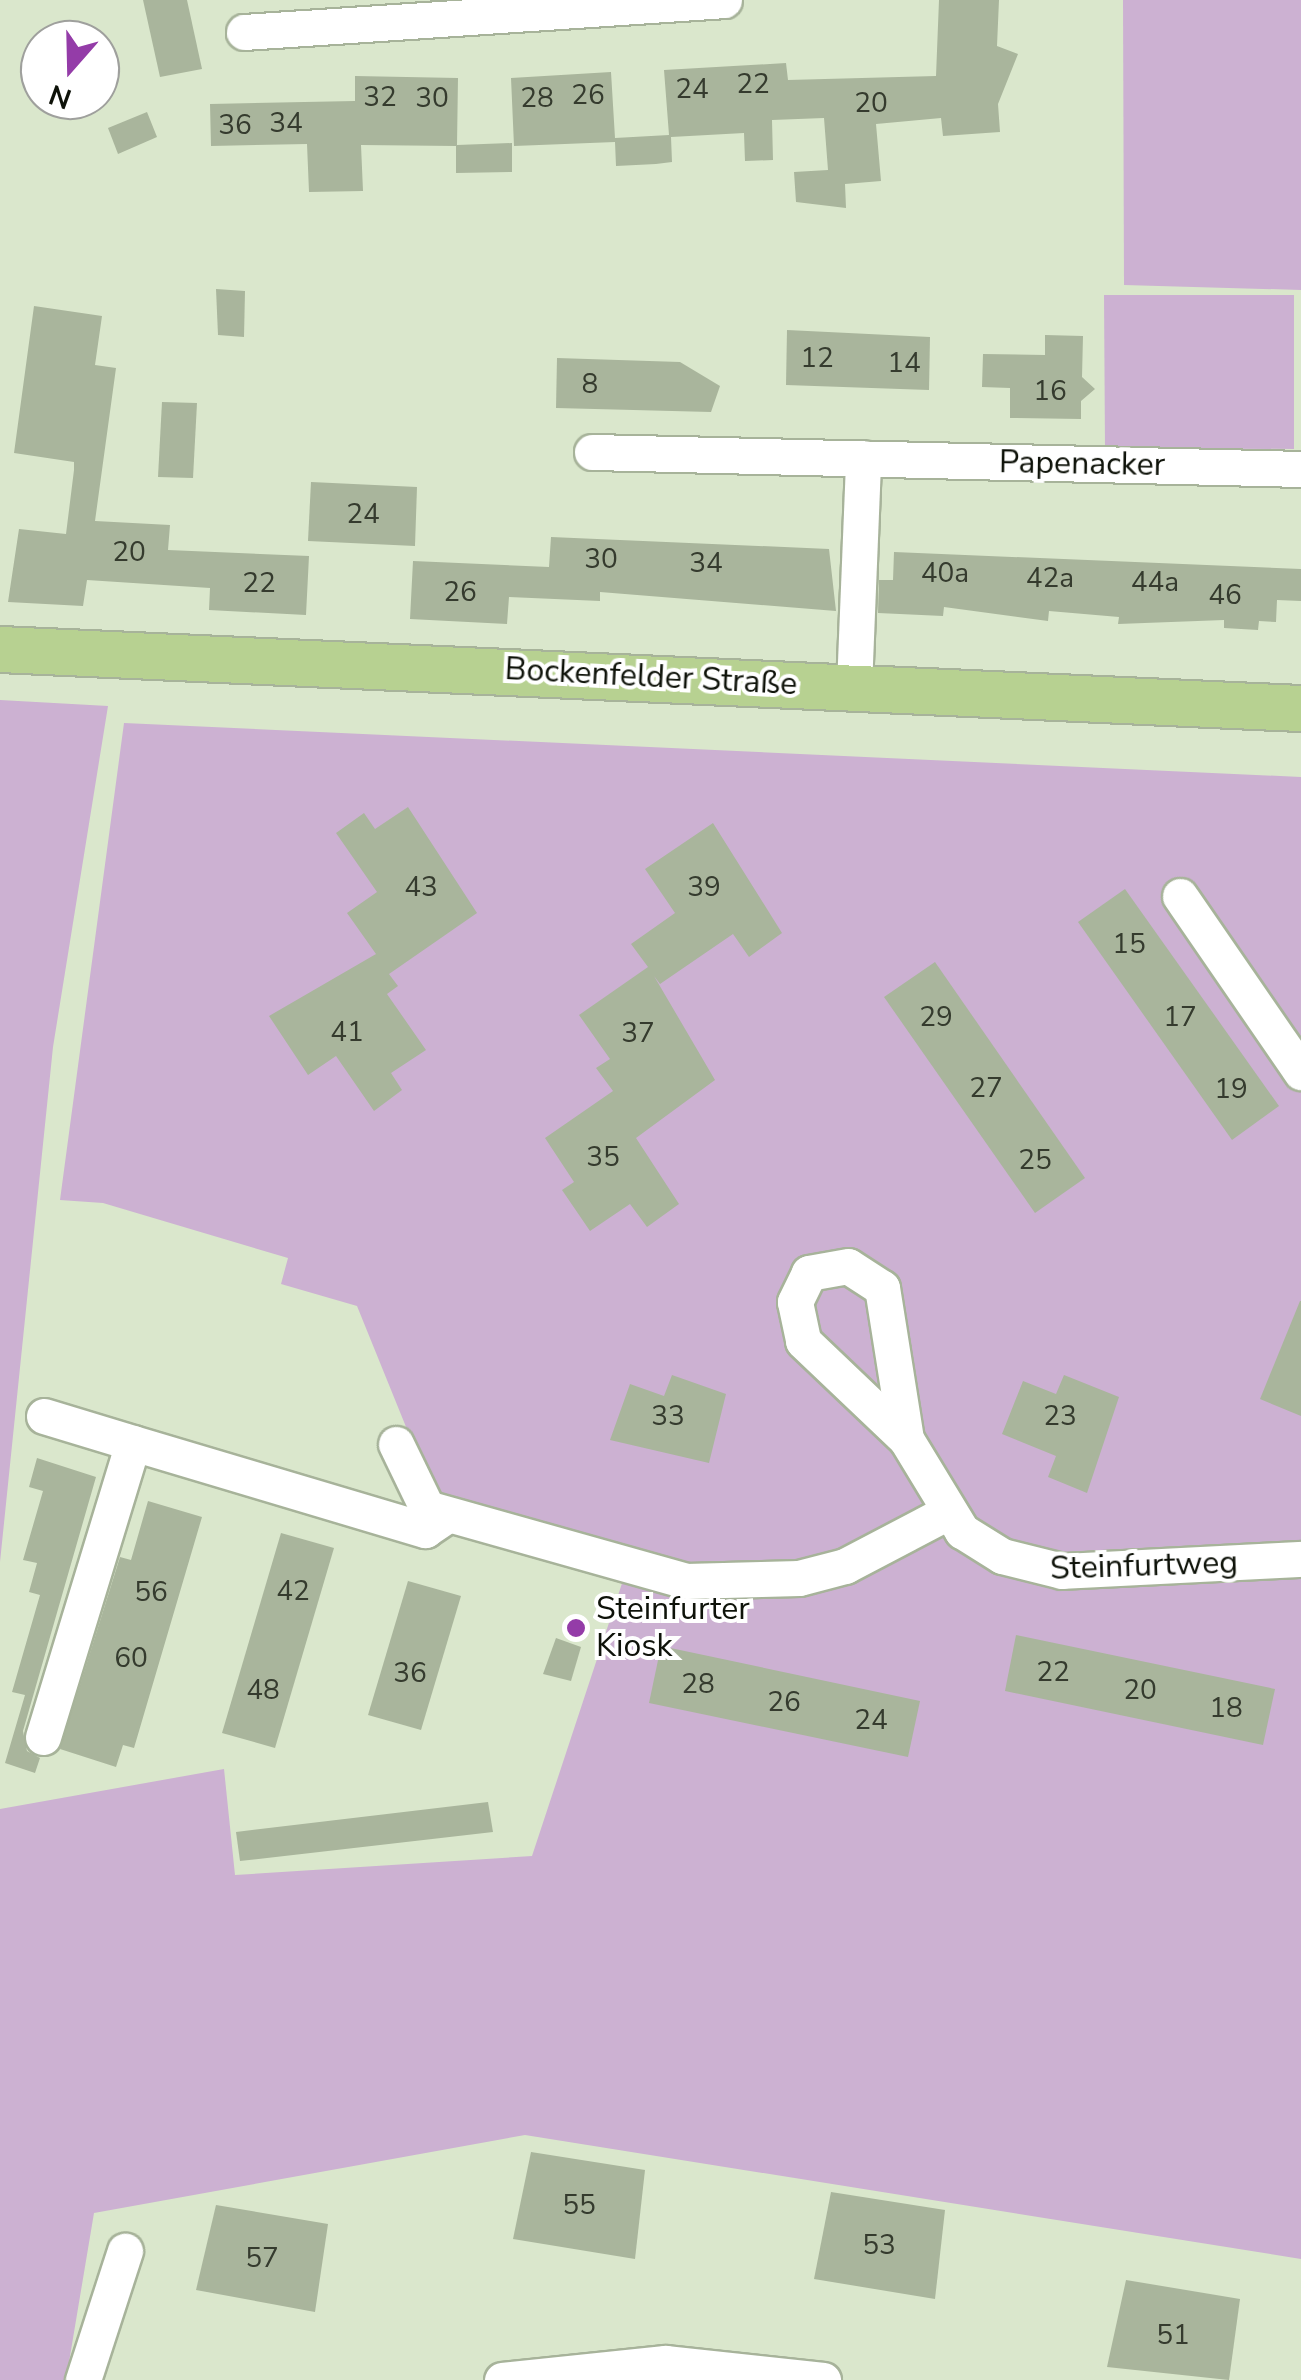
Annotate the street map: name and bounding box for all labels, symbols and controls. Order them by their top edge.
north arrow [20,20,120,120]
house number: 22 [736,67,770,101]
house number: 24 [675,72,709,106]
text: N [44,75,77,118]
house number: 26 [571,78,605,112]
house number: 32 [363,80,397,114]
house number: 30 [415,81,449,115]
house number: 28 [520,81,554,115]
house number: 20 [854,86,888,120]
house number: 34 [269,106,303,140]
house number: 36 [218,108,252,142]
house number: 12 [800,341,834,375]
house number: 14 [887,346,921,380]
house number: 8 [582,367,598,401]
house number: 16 [1033,374,1067,408]
street label: Papenacker [999,443,1165,485]
house number: 24 [346,497,380,531]
house number: 20 [112,535,146,569]
house number: 30 [584,542,618,576]
house number: 34 [689,546,723,580]
house number: 40a [921,556,969,590]
house number: 42a [1026,561,1074,595]
house number: 44a [1131,565,1179,599]
house number: 22 [242,566,276,600]
house number: 26 [443,575,477,609]
house number: 46 [1208,578,1242,612]
street label: Bockenfelder Straße [504,650,798,704]
house number: 43 [404,870,438,904]
house number: 39 [687,870,721,904]
house number: 15 [1112,927,1146,961]
house number: 29 [919,1000,953,1034]
house number: 17 [1163,1000,1197,1034]
house number: 41 [330,1015,364,1049]
house number: 37 [621,1016,655,1050]
house number: 27 [969,1071,1003,1105]
house number: 19 [1214,1072,1248,1106]
house number: 35 [586,1140,620,1174]
house number: 25 [1018,1143,1052,1177]
house number: 33 [651,1399,685,1433]
house number: 23 [1043,1399,1077,1433]
street label: Steinfurtweg [1049,1544,1239,1588]
house number: 42 [276,1574,310,1608]
house number: 56 [134,1575,168,1609]
place label: Steinfurter Kiosk [596,1591,750,1666]
marker: Steinfurter Kiosk [565,1617,587,1639]
house number: 60 [114,1641,148,1675]
house number: 22 [1036,1655,1070,1689]
house number: 36 [393,1656,427,1690]
house number: 28 [681,1667,715,1701]
house number: 48 [246,1673,280,1707]
house number: 20 [1123,1673,1157,1707]
house number: 26 [767,1685,801,1719]
house number: 18 [1209,1691,1243,1725]
house number: 24 [854,1703,888,1737]
house number: 55 [562,2188,596,2222]
house number: 53 [862,2228,896,2262]
house number: 57 [245,2241,279,2275]
house number: 51 [1156,2318,1190,2352]

